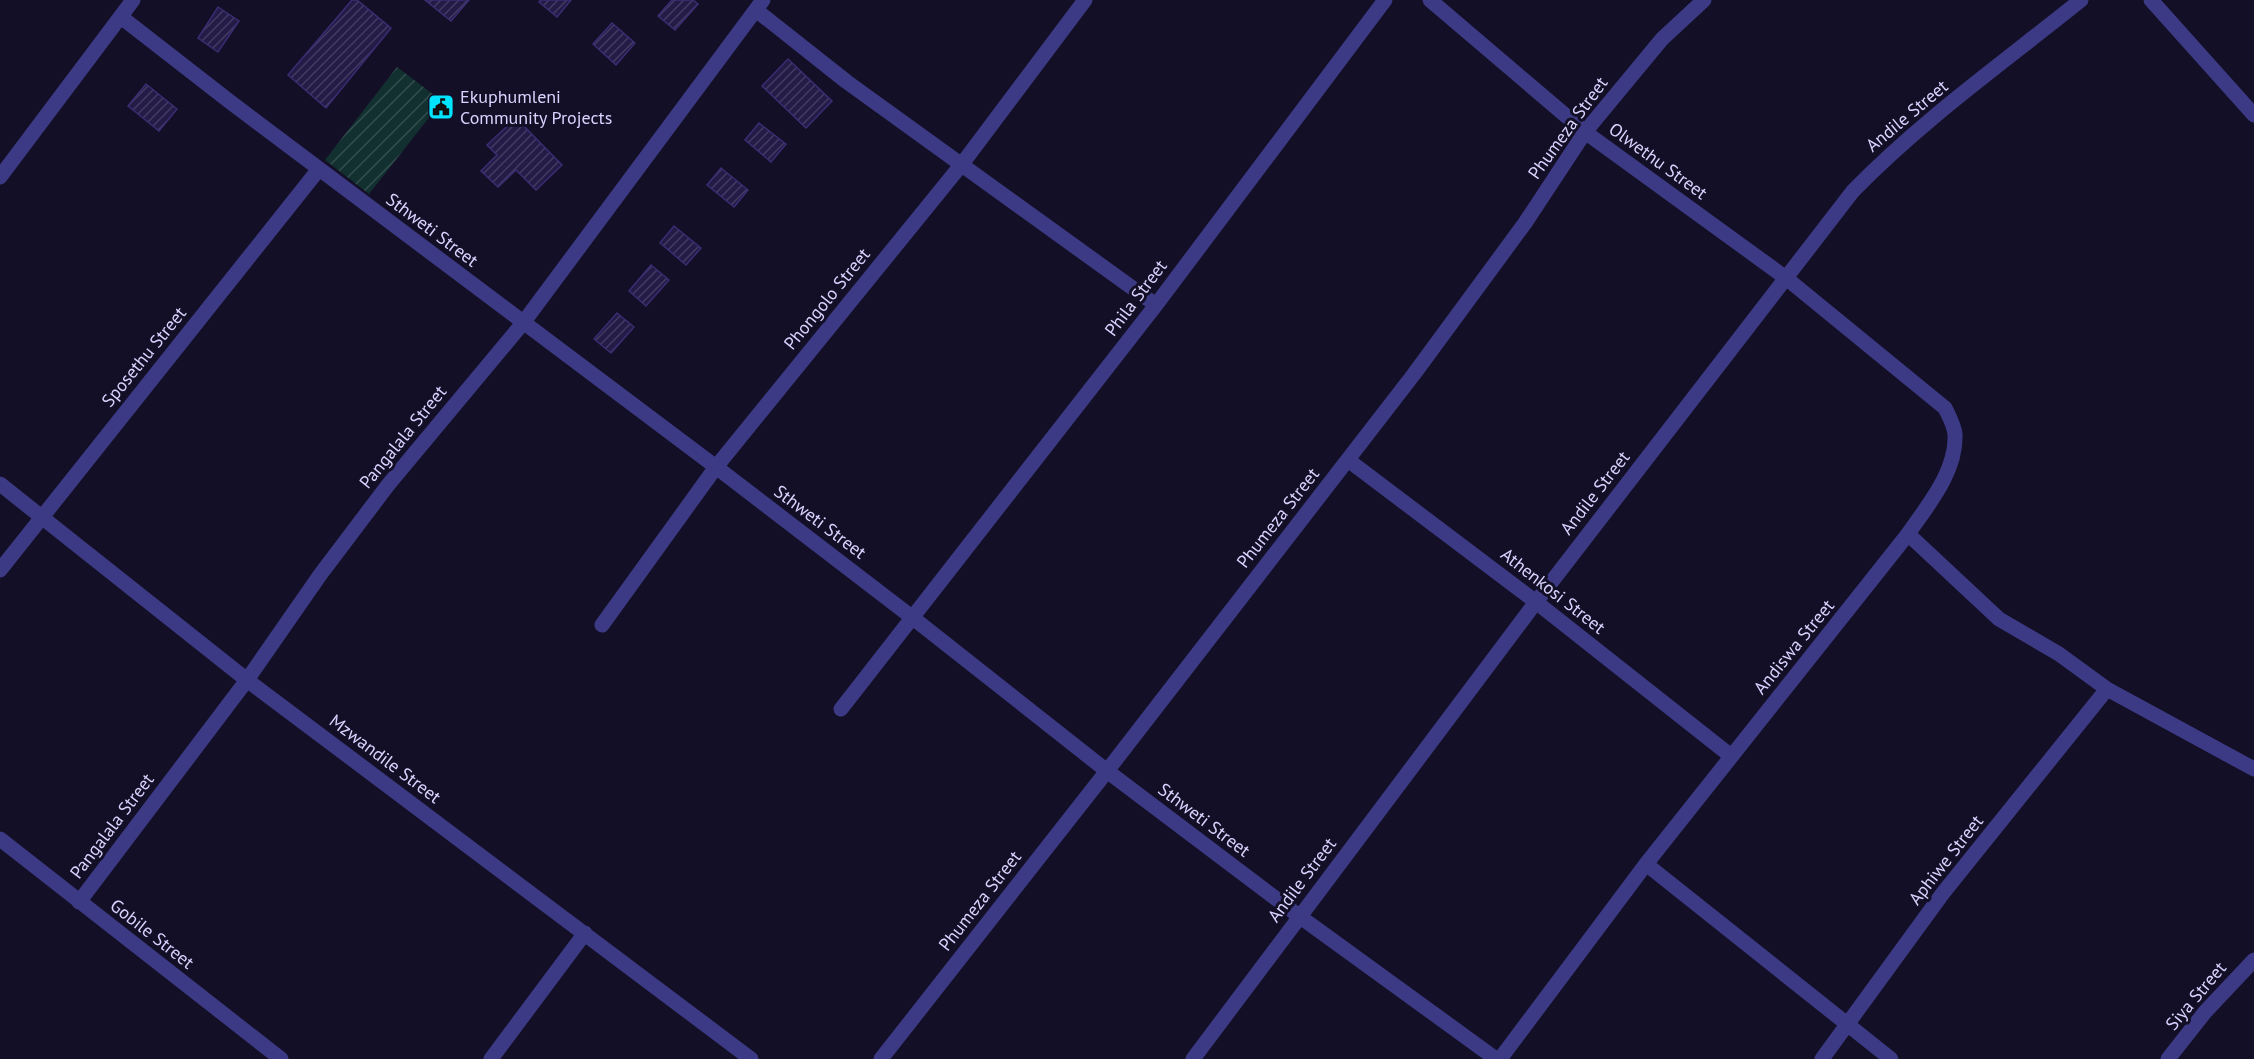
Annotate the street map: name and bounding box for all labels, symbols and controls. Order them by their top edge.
street label: Phumeza Street [1523,72,1612,183]
street label: Andile Street [1861,75,1952,157]
place label: Ekuphumleni Community Projects [460,85,612,129]
public building icon: Ekuphumleni Community Projects [426,92,456,122]
street label: Olwethu Street [1605,117,1712,204]
street label: Sthweti Street [382,187,483,272]
street label: Phongolo Street [779,243,875,354]
street label: Phila Street [1099,255,1172,340]
street label: Sposethu Street [96,302,191,411]
street label: Pangalala Street [354,381,451,493]
street label: Andile Street [1555,446,1634,539]
street label: Phumeza Street [1231,463,1324,572]
street label: Sthweti Street [770,479,871,564]
street label: Athenkosi Street [1496,543,1610,639]
street label: Andiswa Street [1748,595,1839,699]
street label: Mzwandile Street [325,709,446,808]
street label: Pangalala Street [65,768,159,883]
street label: Sthweti Street [1154,777,1255,862]
street label: Aphiwe Street [1903,810,1988,909]
street label: Andile Street [1262,833,1341,927]
street label: Phumeza Street [933,846,1026,955]
street label: Gobile Street [106,894,199,974]
street label: Siya Street [2160,957,2231,1035]

